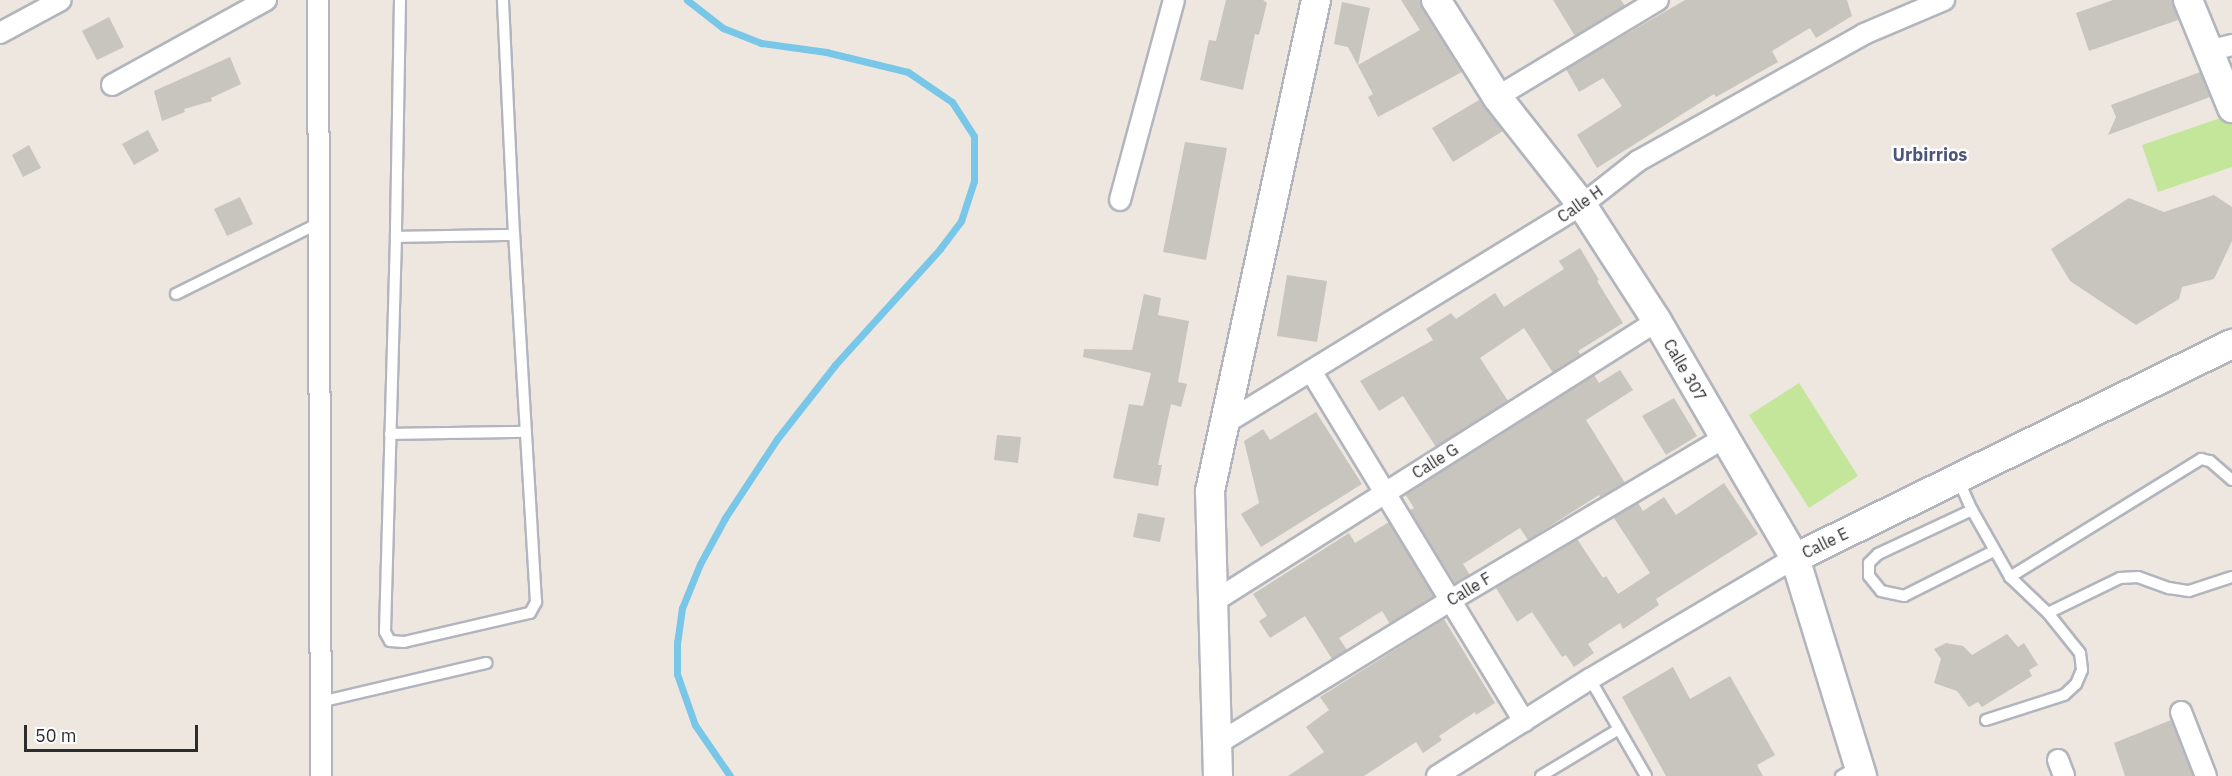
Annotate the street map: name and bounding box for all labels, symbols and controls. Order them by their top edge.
district label: Urbirrios [1893,144,1967,166]
street label: Calle H [1554,182,1606,226]
street label: Calle 307 [1660,336,1710,404]
street label: Calle G [1408,439,1462,483]
street label: Calle E [1799,524,1851,562]
street label: Calle F [1443,568,1495,610]
scale bar [27,713,201,751]
text: 50 m [35,724,77,747]

